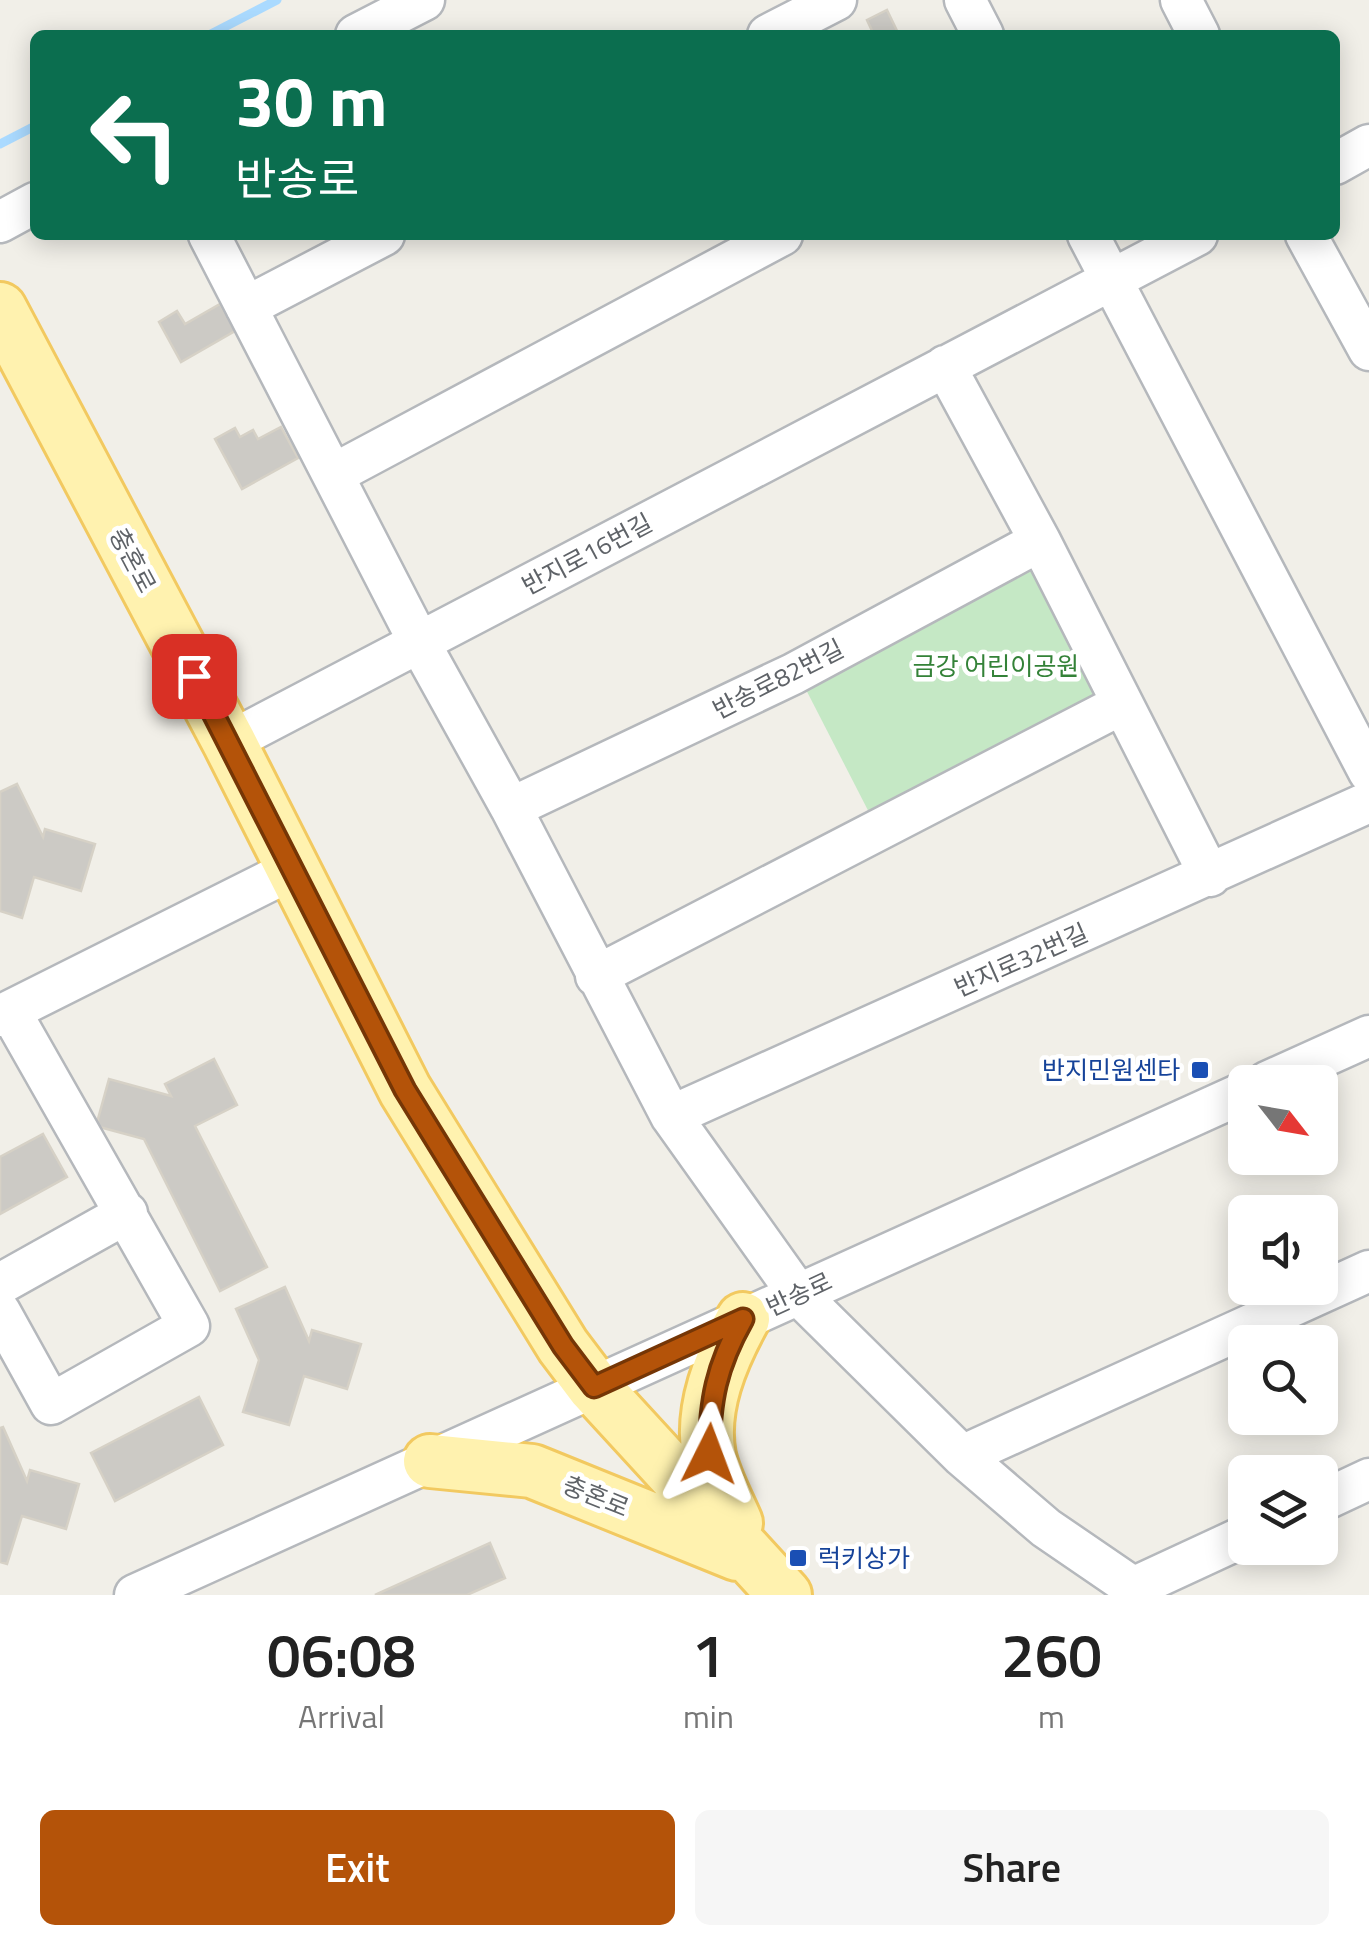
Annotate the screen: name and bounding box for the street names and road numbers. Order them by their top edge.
street label: 반지로16번길 [515,504,659,604]
street label: 충혼로 [100,521,166,599]
street label: 반송로82번길 [706,630,850,728]
street label: 반지로32번길 [948,914,1094,1006]
street label: 반송로 [760,1262,838,1326]
street label: 충혼로 [557,1465,635,1527]

